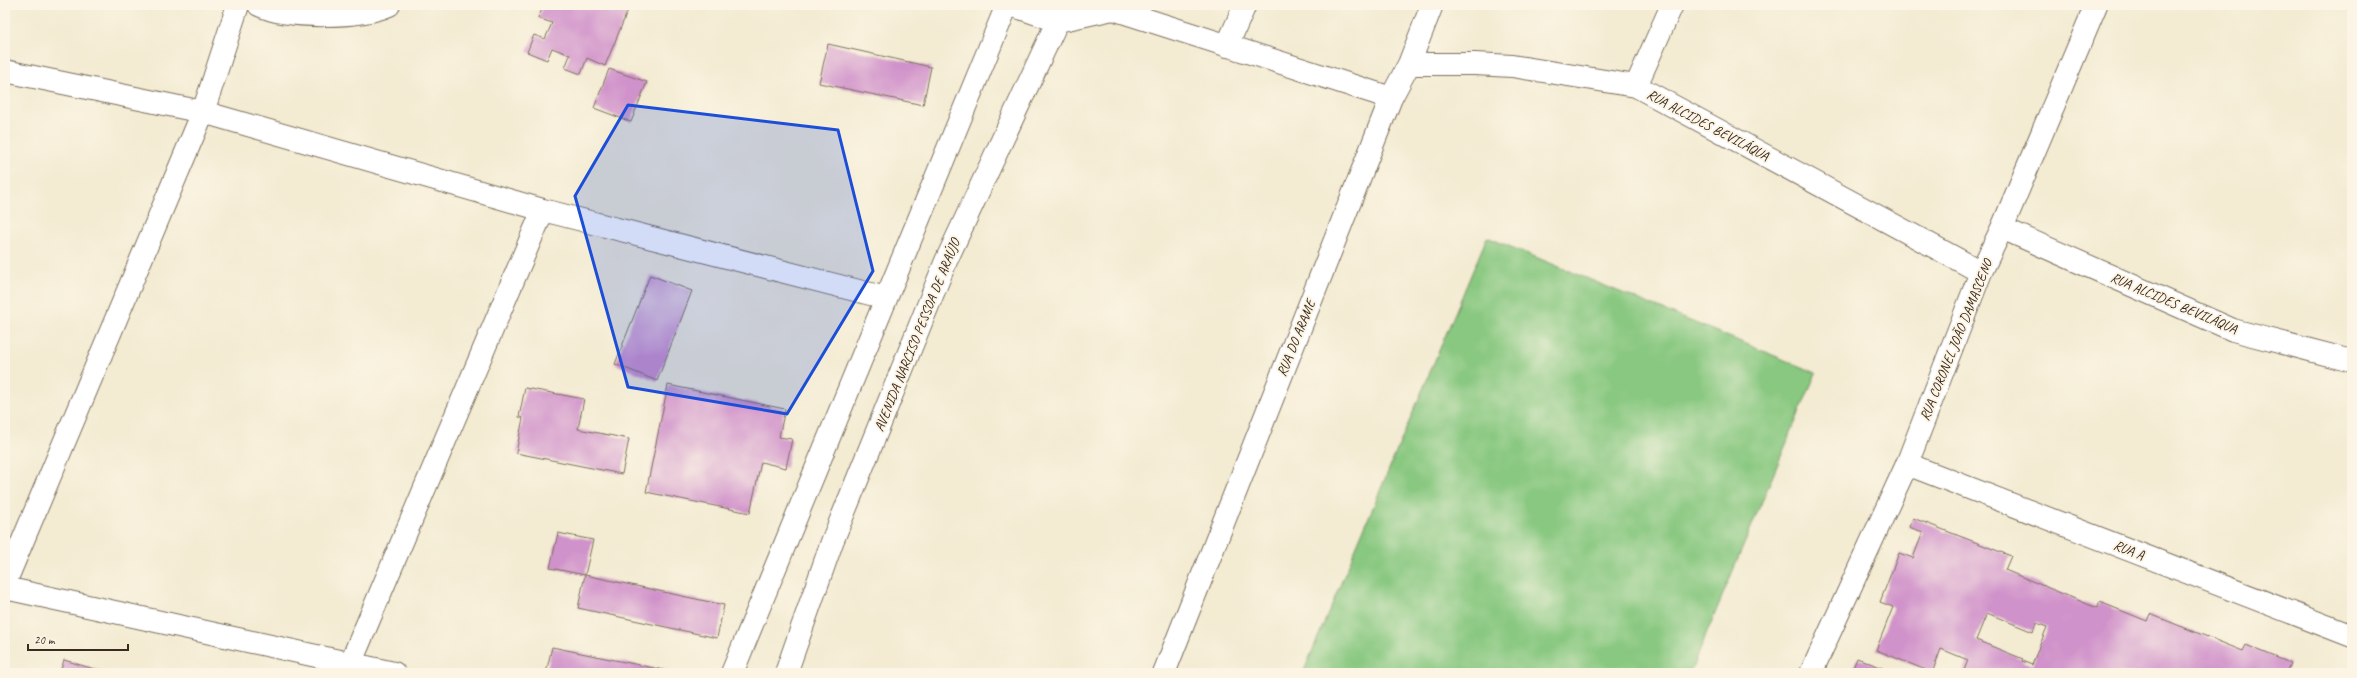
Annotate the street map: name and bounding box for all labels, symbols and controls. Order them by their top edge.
street label: RUA ALCIDES BEVILÁQUA [1644,86,1773,165]
street label: AVENIDA NARCISO PESSOA DE ARAÚJO [870,234,964,434]
street label: RUA CORONEL JOÃO DAMASCENO [1916,255,1997,423]
street label: RUA ALCIDES BEVILÁQUA [2108,269,2241,338]
street label: RUA DO ARAME [1273,295,1320,379]
street label: RUA A [2111,536,2148,564]
scale bar [28,626,128,652]
text: 20 m [34,632,56,648]

